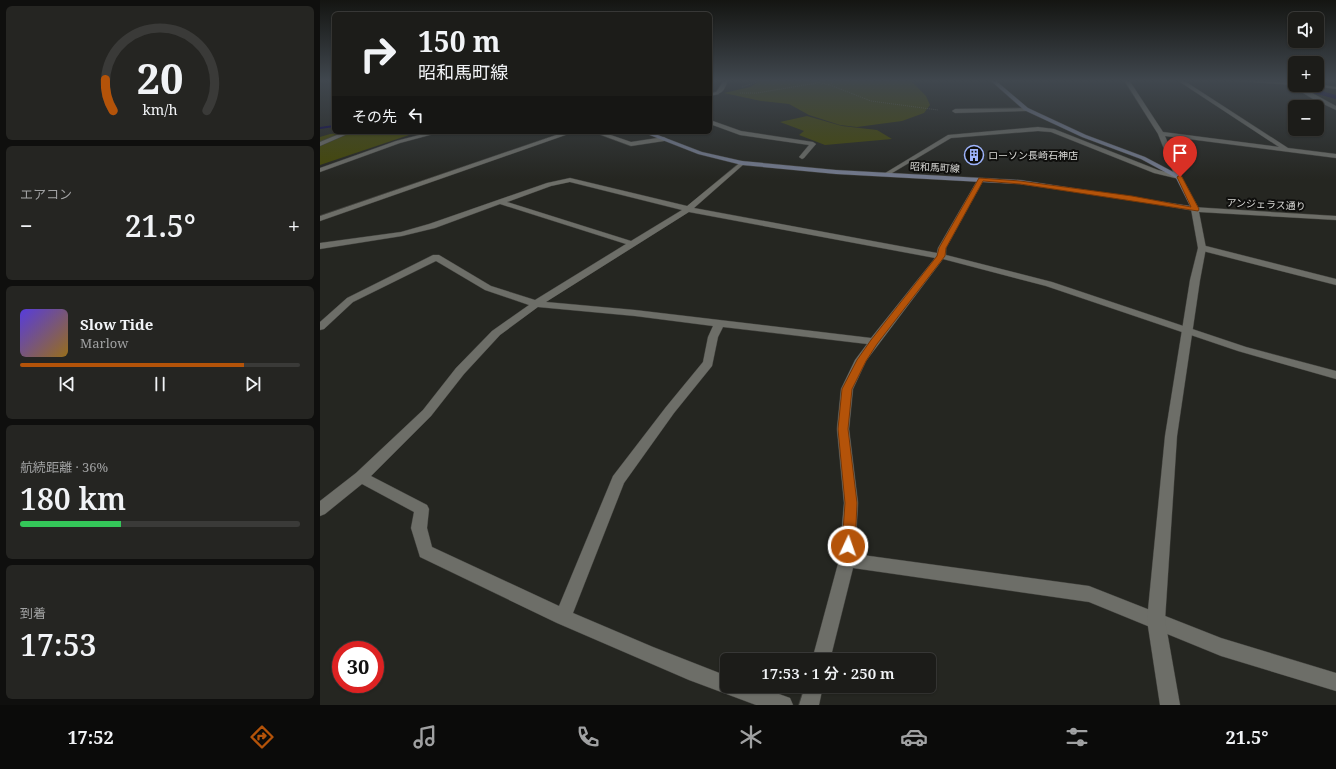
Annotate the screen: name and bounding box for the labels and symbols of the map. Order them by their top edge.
pin [1163,136,1197,177]
building icon: ローソン長崎石神店 [963,144,985,166]
place label: ローソン長崎石神店 [988,148,1078,162]
street label: 昭和馬町線 [910,159,960,175]
street label: アンジェラス通り [1226,195,1306,213]
position arrow [827,525,869,567]
speed limit sign: 30 [332,641,384,693]

